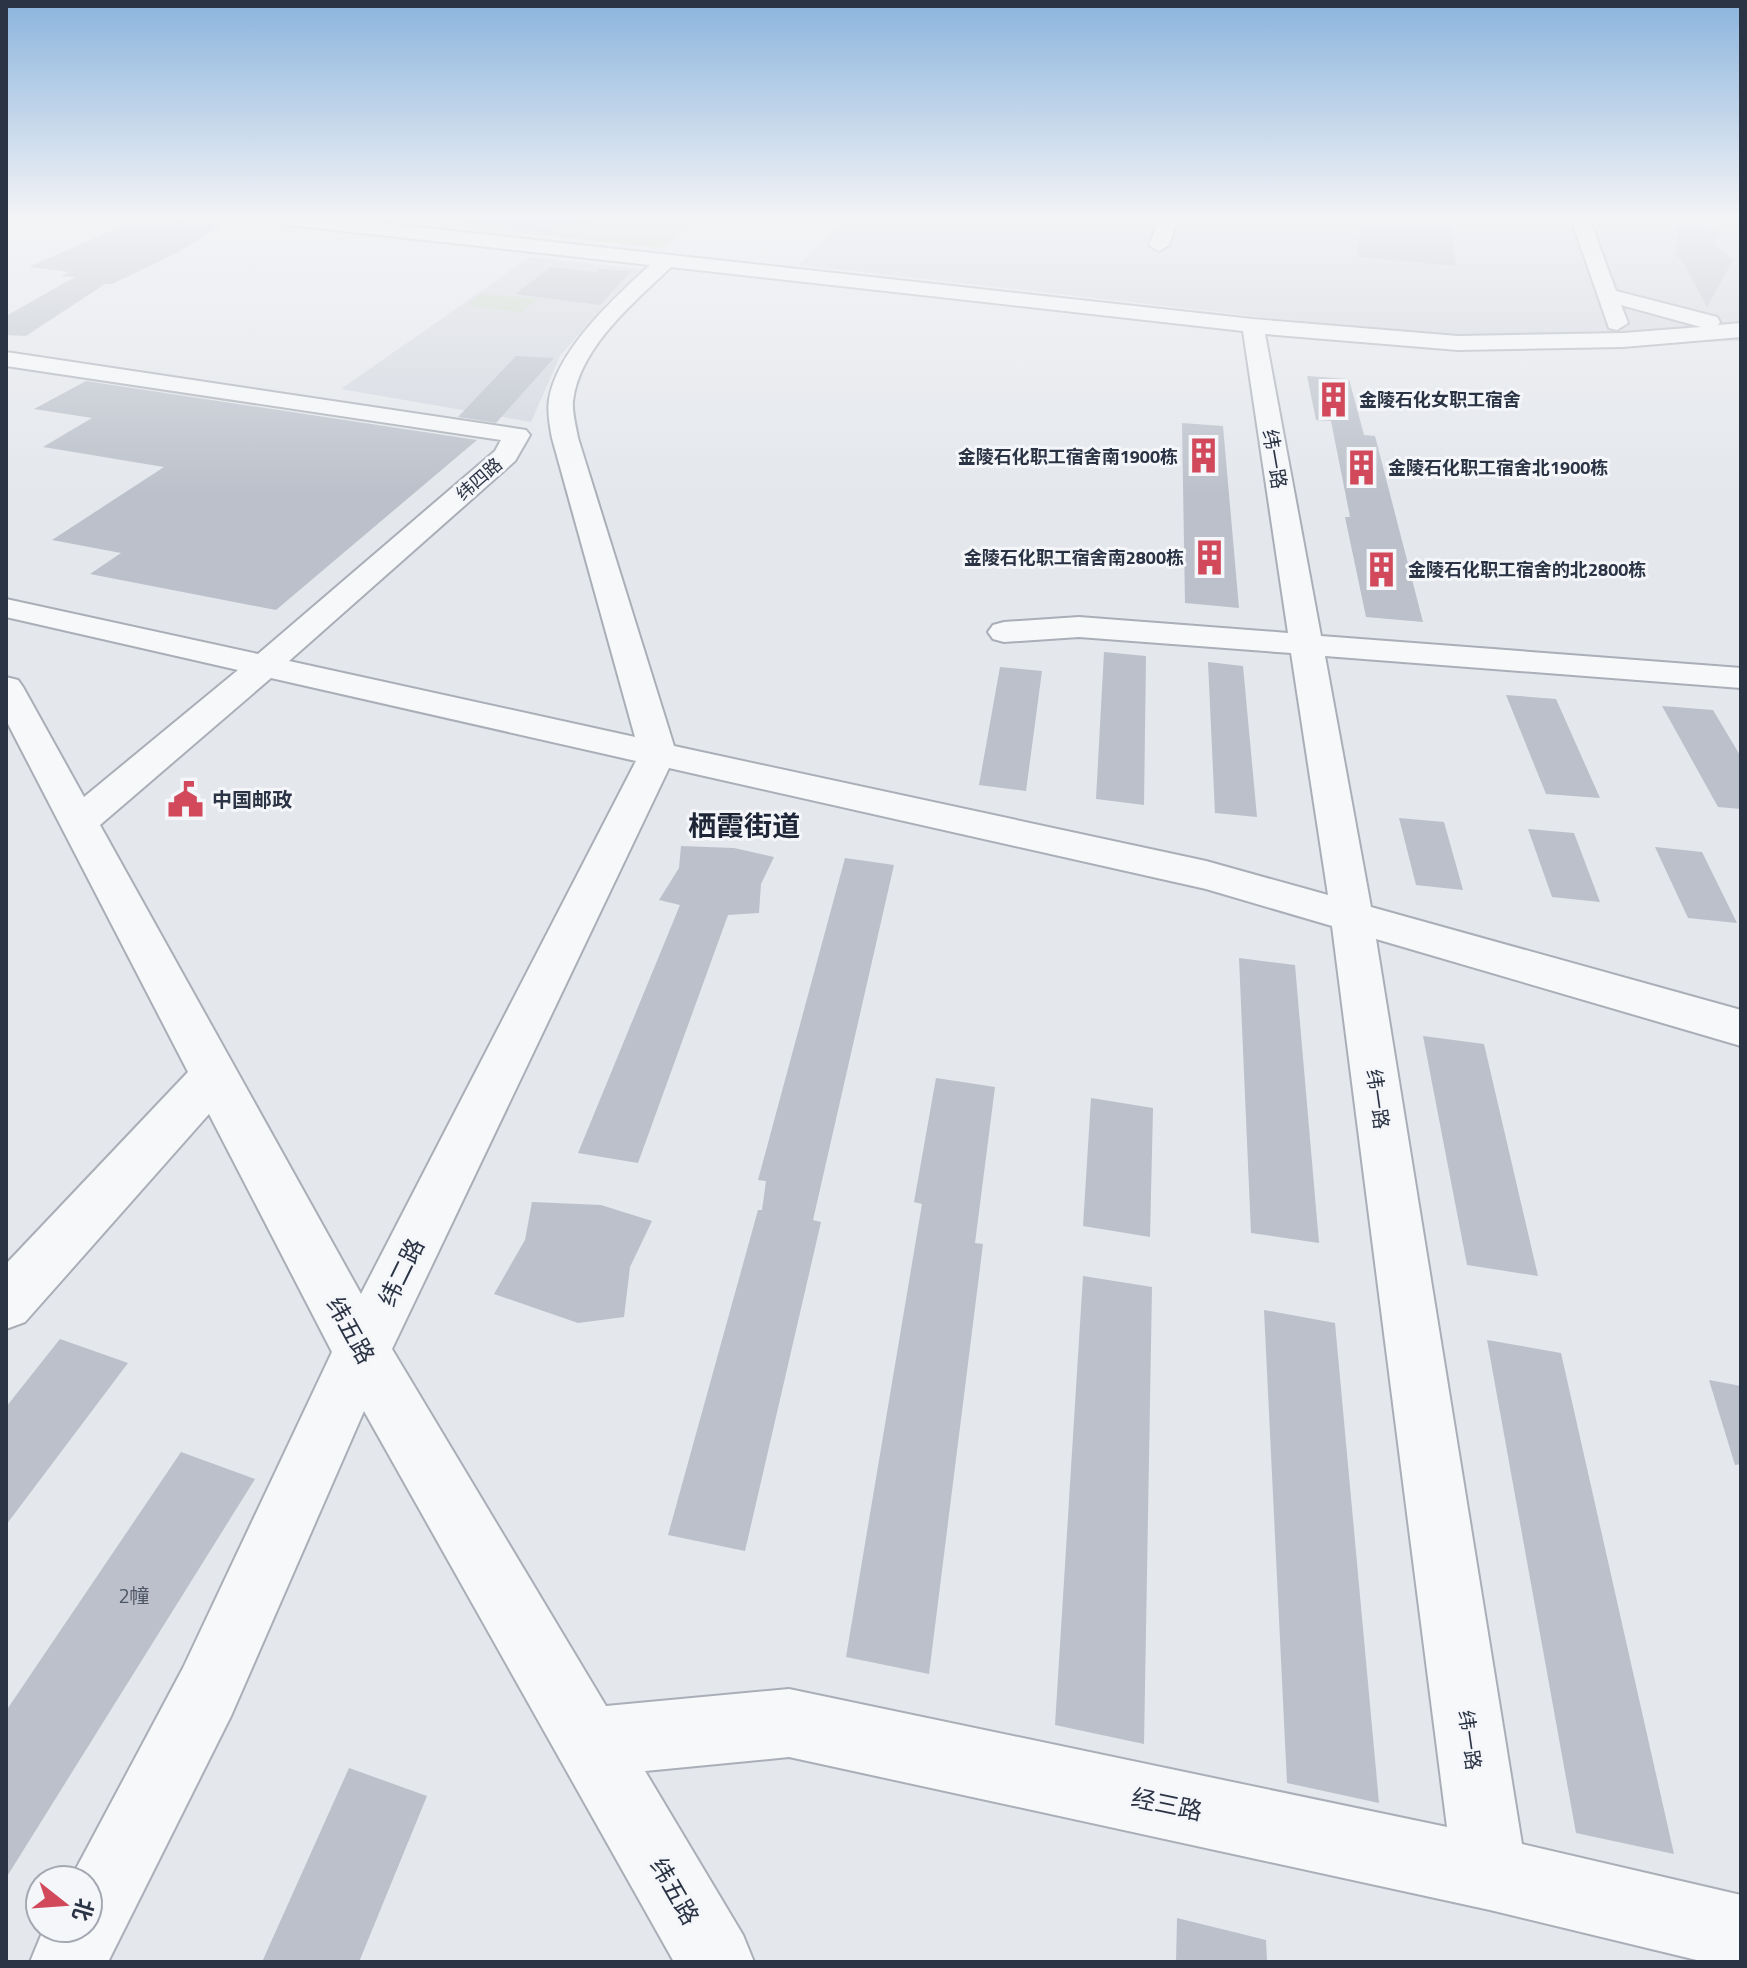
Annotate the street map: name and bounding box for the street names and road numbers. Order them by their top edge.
street label: 纬一路 [1255,427,1295,491]
street label: 纬四路 [450,451,508,507]
street label: 纬一路 [1358,1067,1398,1131]
street label: 纬二路 [369,1232,433,1312]
street label: 纬五路 [318,1290,384,1370]
street label: 纬一路 [1450,1708,1490,1772]
street label: 经三路 [1128,1779,1206,1829]
street label: 纬五路 [641,1851,709,1931]

